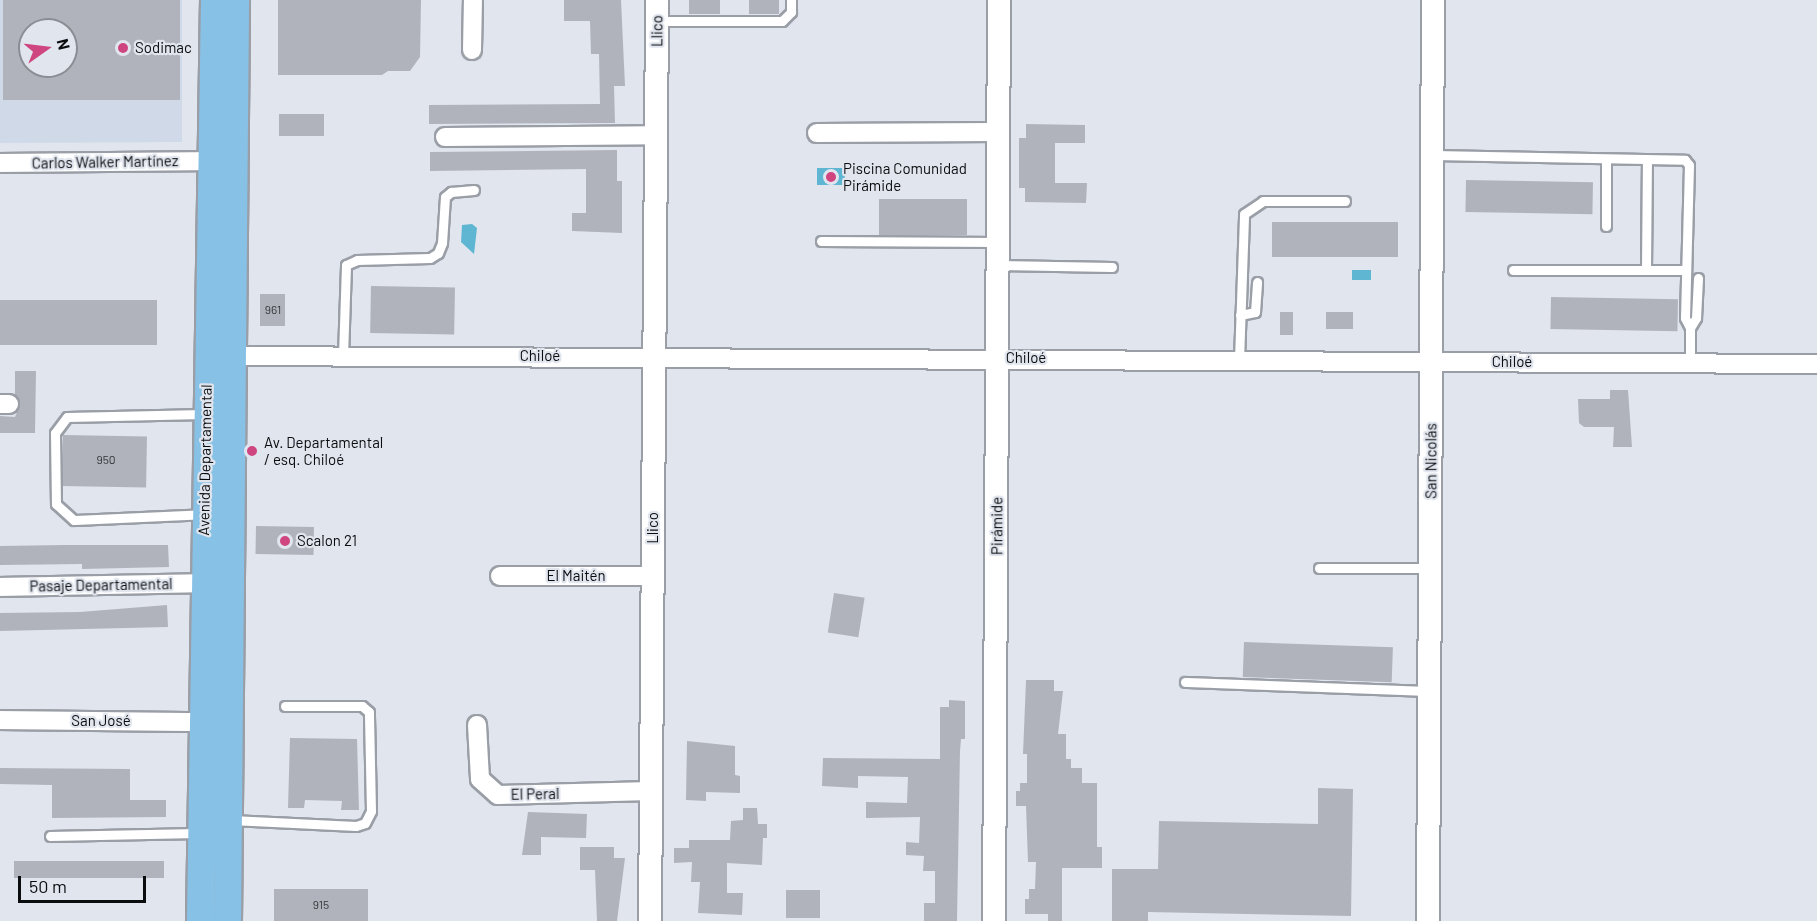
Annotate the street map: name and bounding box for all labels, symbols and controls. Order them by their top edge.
street label: Llico [648,15,666,47]
north arrow [18,18,78,78]
text: N [54,37,75,51]
place label: Sodimac [135,39,192,57]
marker: Sodimac [116,41,130,55]
street label: Carlos Walker Martínez [32,152,178,172]
place label: Piscina Comunidad Pirámide [843,159,967,194]
marker: Piscina Comunidad Pirámide [824,170,838,184]
house number: 961 [265,303,281,317]
street label: Chiloé [520,347,560,365]
street label: Chiloé [1006,349,1046,367]
street label: Chiloé [1492,353,1532,371]
street label: Avenida Departamental [195,384,215,536]
street label: San Nicolás [1422,423,1440,499]
place label: Av. Departamental / esq. Chiloé [264,433,383,468]
marker: Av. Departamental / esq. Chiloé [245,444,259,458]
house number: 950 [96,453,116,467]
street label: Pirámide [988,497,1006,555]
street label: Llico [644,512,662,544]
place label: Scalon 21 [297,532,357,550]
marker: Scalon 21 [278,534,292,548]
street label: El Maitén [546,567,606,585]
street label: Pasaje Departamental [29,575,173,595]
street label: San José [71,712,131,730]
street label: El Peral [511,785,559,803]
scale bar [21,864,148,902]
text: 50 m [29,875,67,897]
house number: 915 [313,898,329,912]

